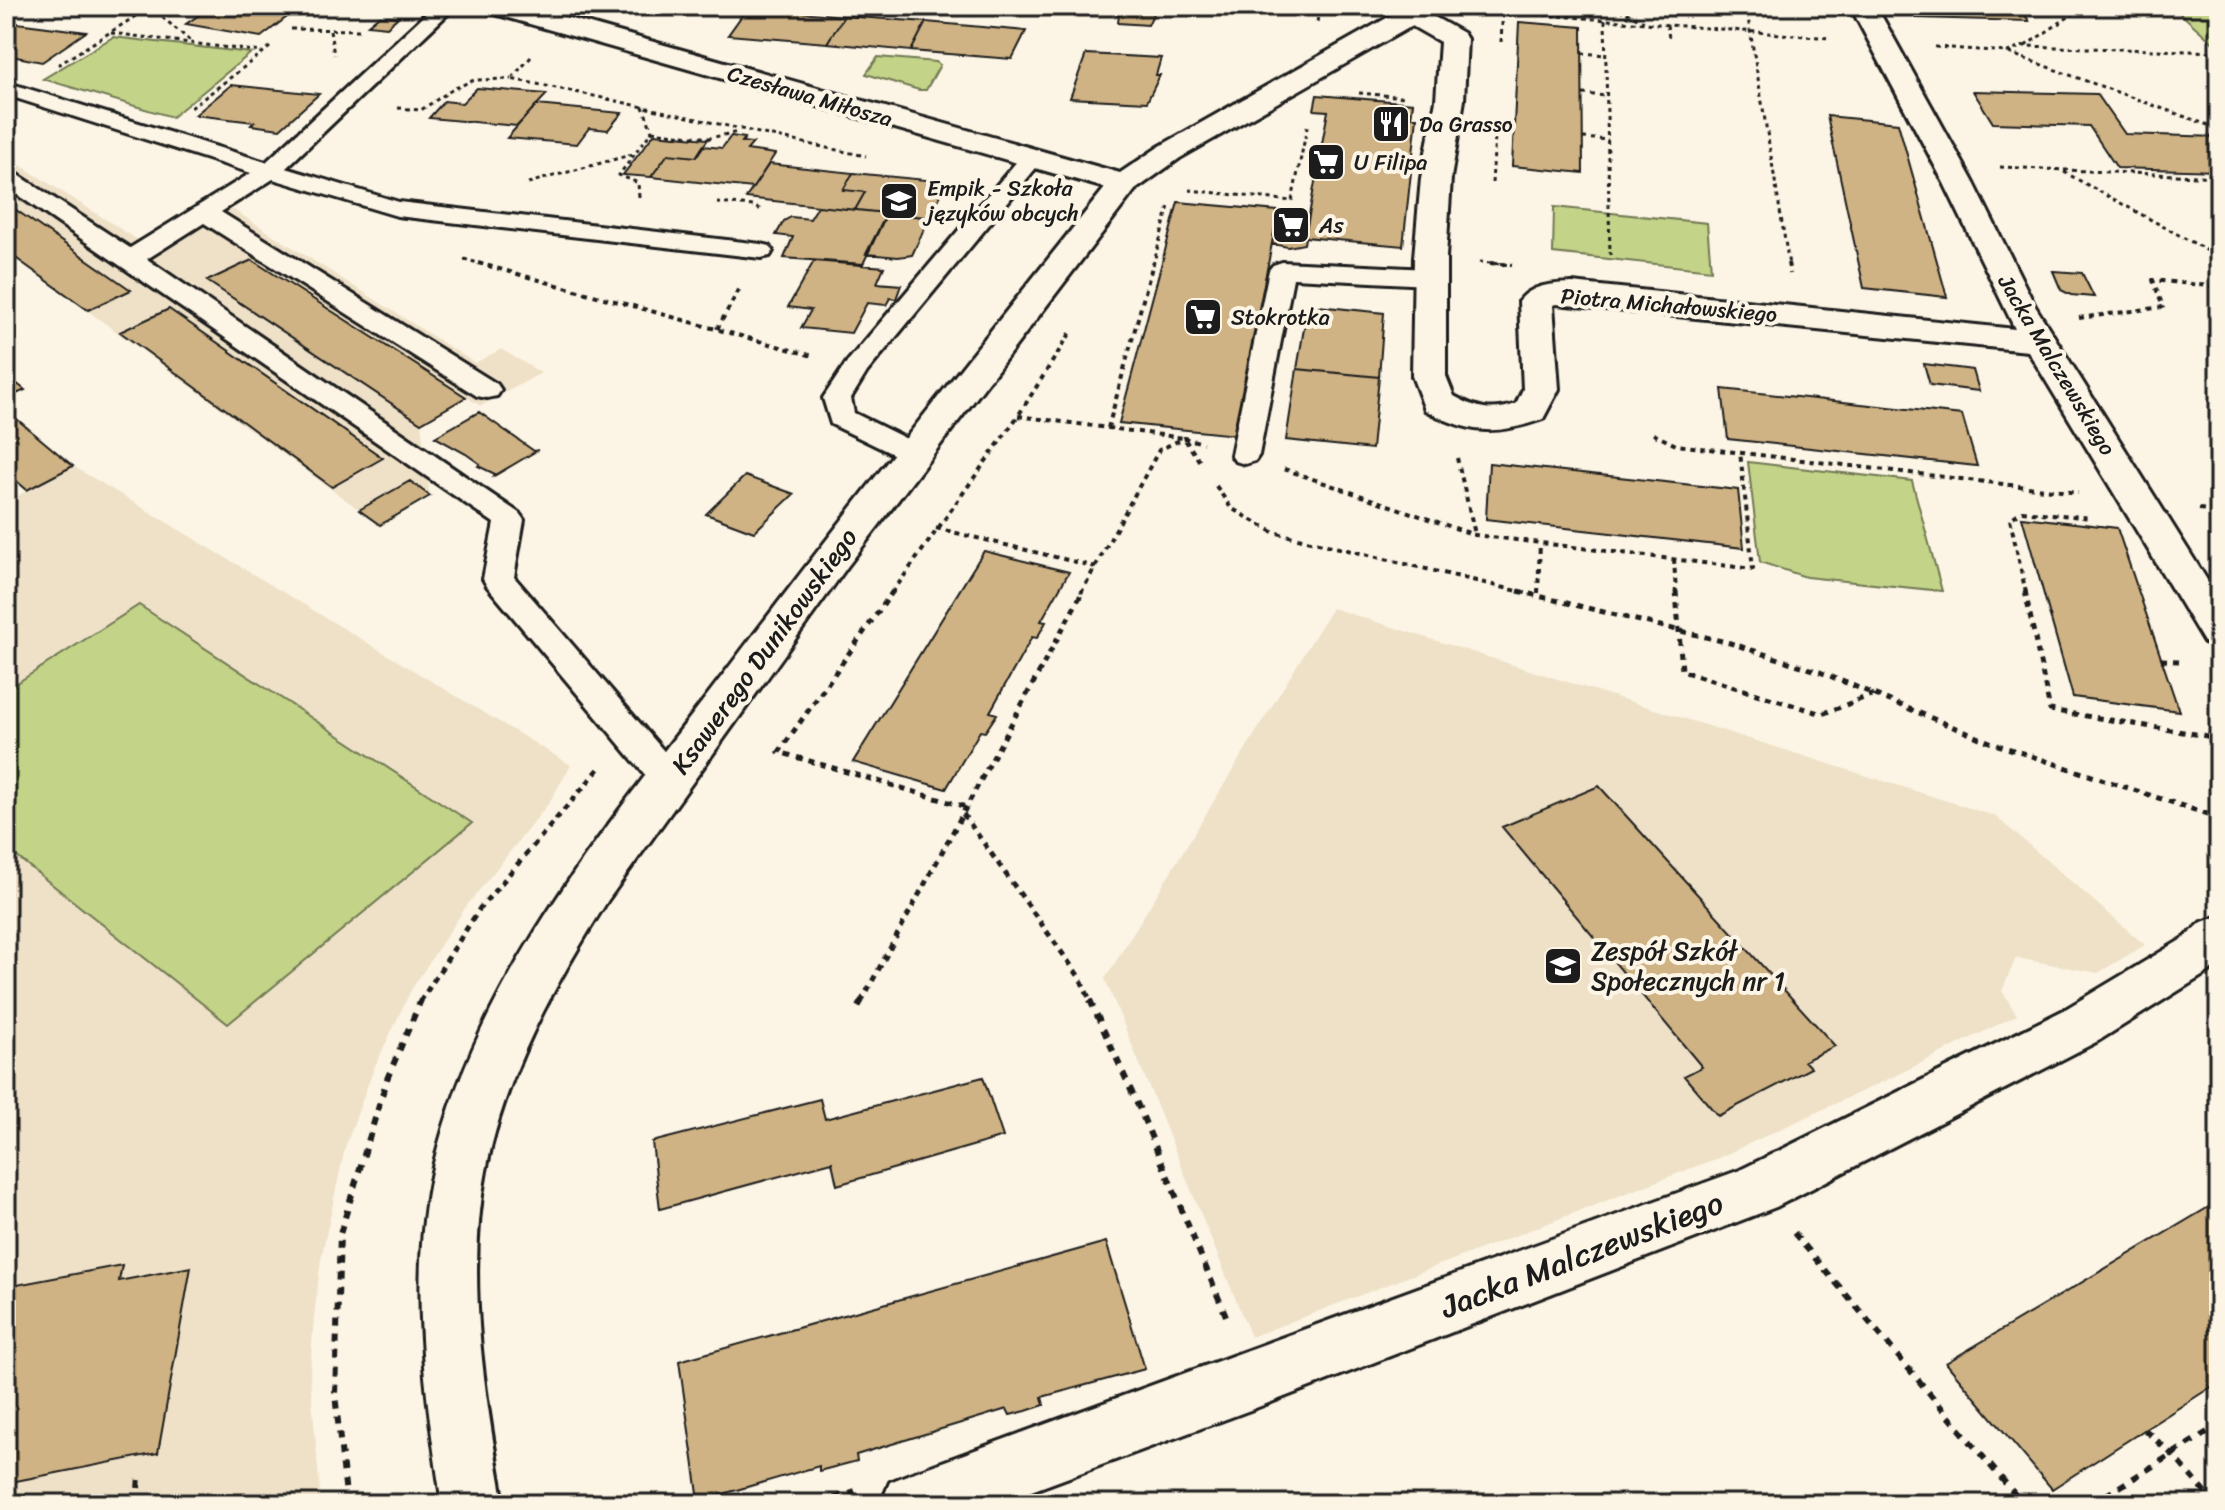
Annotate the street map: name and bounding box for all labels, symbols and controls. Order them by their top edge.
street label: Czesława Miłosza [723,54,897,138]
restaurant icon: Da Grasso [1370,103,1412,145]
place label: Da Grasso [1419,105,1513,144]
supermarket icon: U Filipa [1305,141,1347,183]
place label: U Filipa [1354,143,1427,182]
place label: Empik - Szkoła języków obcych [922,169,1079,233]
school or university icon: Empik - Szkoła języków obcych [878,180,920,222]
supermarket icon: As [1270,204,1312,246]
place label: As [1318,206,1344,245]
street label: Jacka Malczewskiego [1987,266,2127,463]
street label: Piotra Michałowskiego [1559,276,1779,334]
supermarket icon: Stokrotka [1182,296,1224,338]
place label: Stokrotka [1231,298,1330,337]
street label: Ksawerego Dunikowskiego [658,518,870,784]
place label: Zespół Szkół Społecznych nr 1 [1591,928,1785,1004]
school or university icon: Zespół Szkół Społecznych nr 1 [1542,945,1584,987]
street label: Jacka Malczewskiego [1431,1175,1732,1336]

